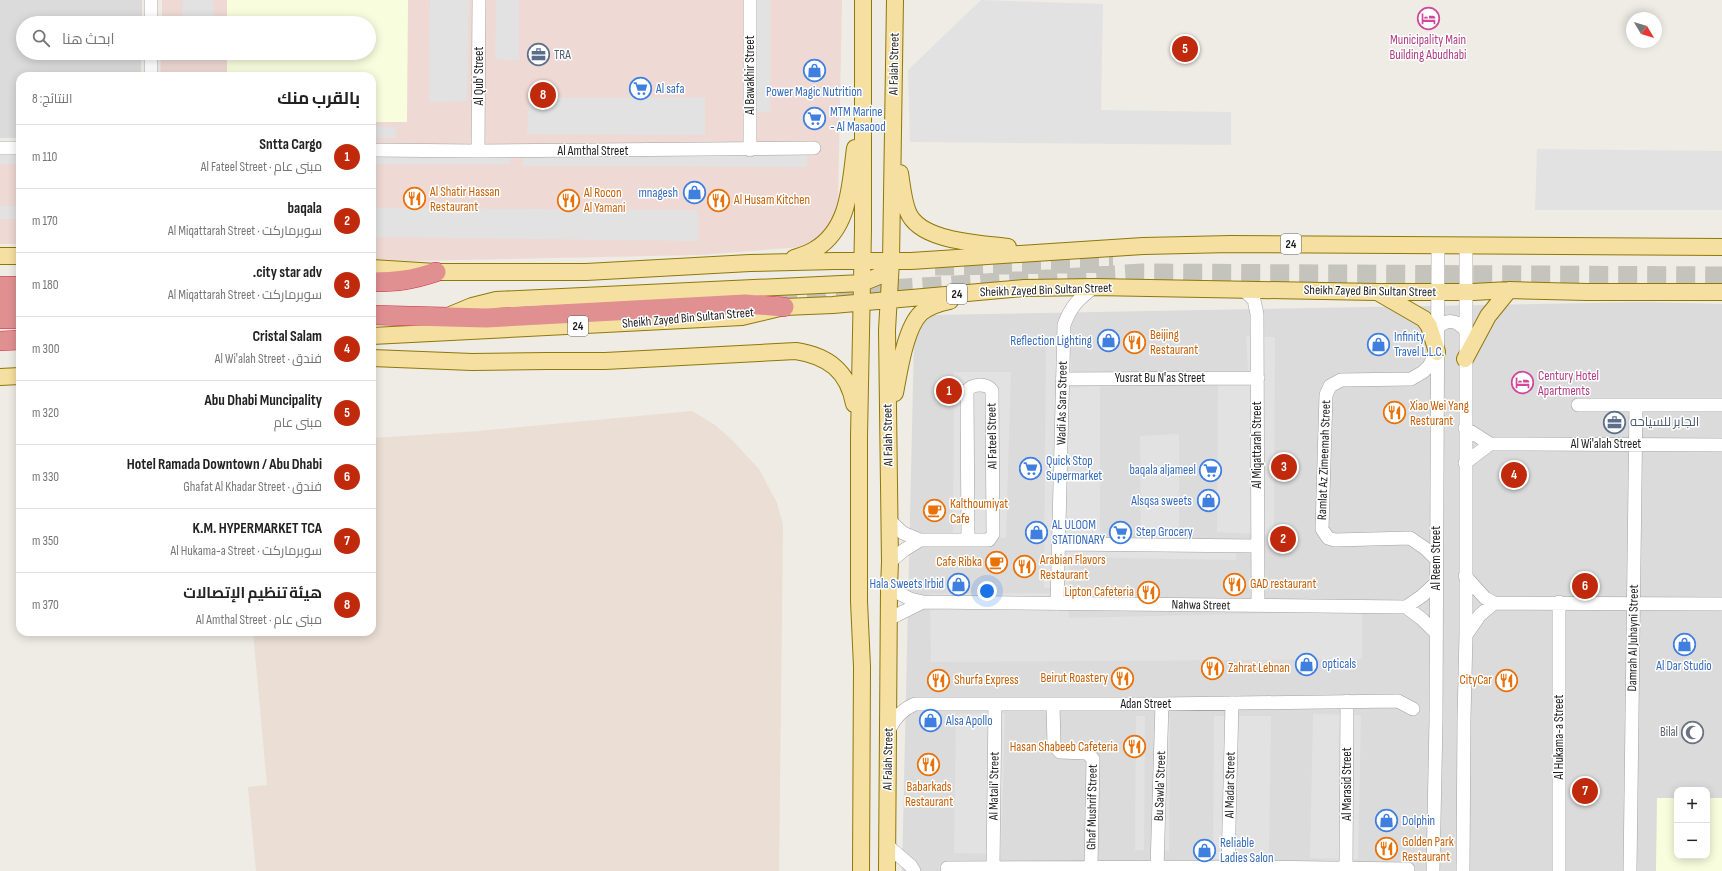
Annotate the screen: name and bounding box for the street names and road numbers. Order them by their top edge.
street label: Al Falah Street [885,33,903,96]
street label: Al Bawakhir Street [742,35,758,116]
street label: Al Qub' Street [471,46,487,107]
street label: Al Amthal Street [557,143,628,159]
road number: 24 [1281,234,1301,254]
street label: Sheikh Zayed Bin Sultan Street [980,280,1112,300]
street label: Sheikh Zayed Bin Sultan Street [1304,282,1436,300]
road number: 24 [947,284,967,304]
street label: Sheikh Zayed Bin Sultan Street [621,304,755,332]
road number: 24 [568,316,588,336]
street label: Wadi As Sara Street [1053,361,1071,445]
street label: Yusrat Bu N'as Street [1115,370,1205,386]
street label: Ramlat Az Zimeemah Street [1314,400,1334,520]
street label: Al Miqattarah Street [1249,401,1265,490]
street label: Al Fateel Street [983,403,1001,470]
street label: Al Falah Street [879,404,897,467]
street label: Al Wi'alah Street [1570,436,1641,452]
street label: Al Reem Street [1428,526,1444,591]
street label: Damrah Al Juhayni Street [1624,584,1642,692]
street label: Nahwa Street [1171,596,1231,614]
street label: Al Hukama-a Street [1551,695,1567,780]
street label: Adan Street [1120,696,1171,712]
street label: Al Falah Street [879,728,897,791]
street label: Al Marasid Street [1339,747,1355,822]
street label: Bu Sawla' Street [1151,751,1169,821]
street label: Al Matali' Street [985,752,1003,821]
street label: Al Madar Street [1221,752,1239,819]
street label: Ghaf Mushrif Street [1083,764,1101,850]

